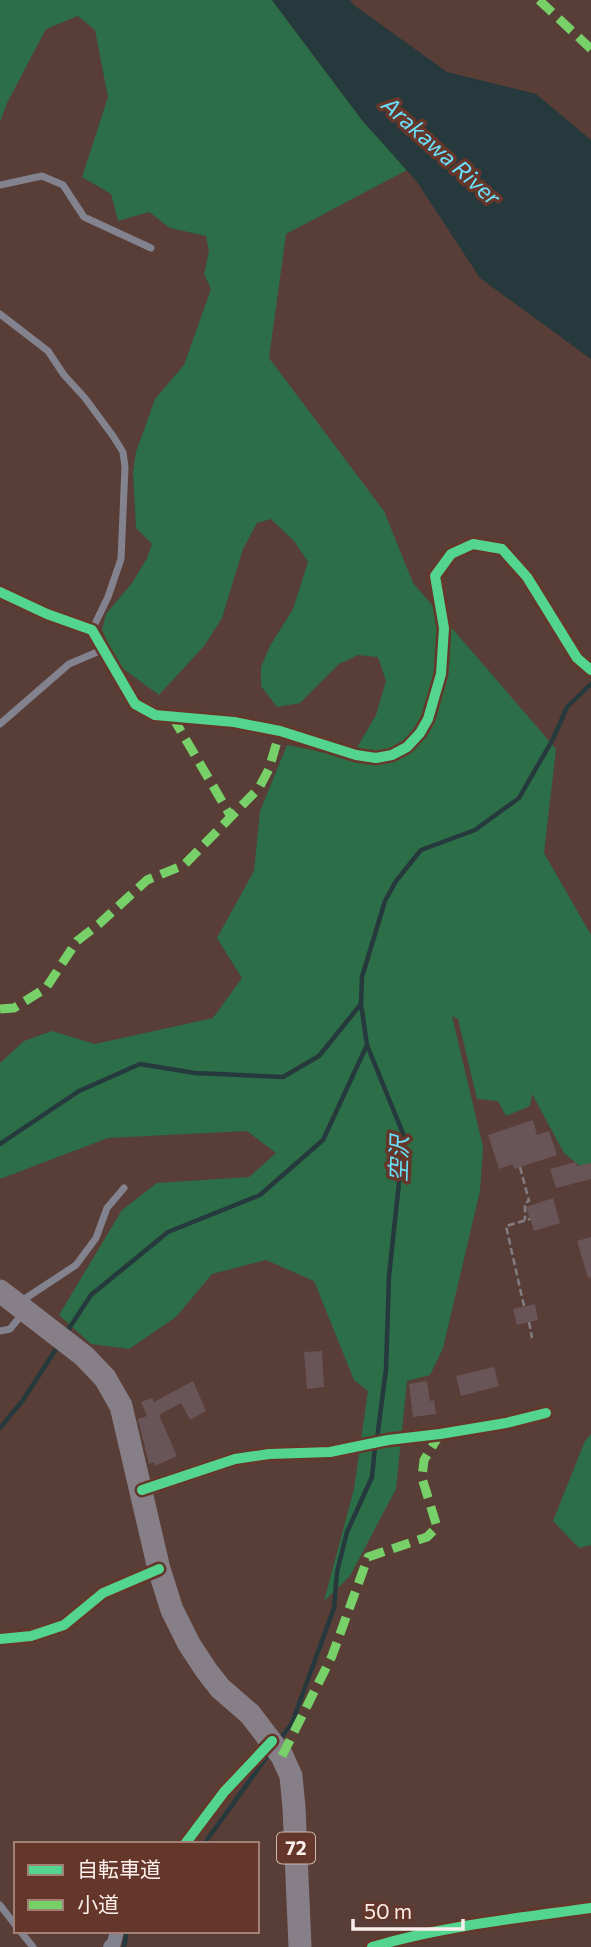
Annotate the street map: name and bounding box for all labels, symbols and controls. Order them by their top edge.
water label: Arakawa River [376,89,507,211]
water label: 空沢 [383,1132,413,1182]
road number: 72 [277,1832,315,1864]
legend [14,1842,259,1933]
text: 自転車道 [77,1856,161,1881]
scale bar [353,1888,463,1932]
text: 小道 [77,1891,119,1916]
text: 50 m [364,1898,412,1923]

